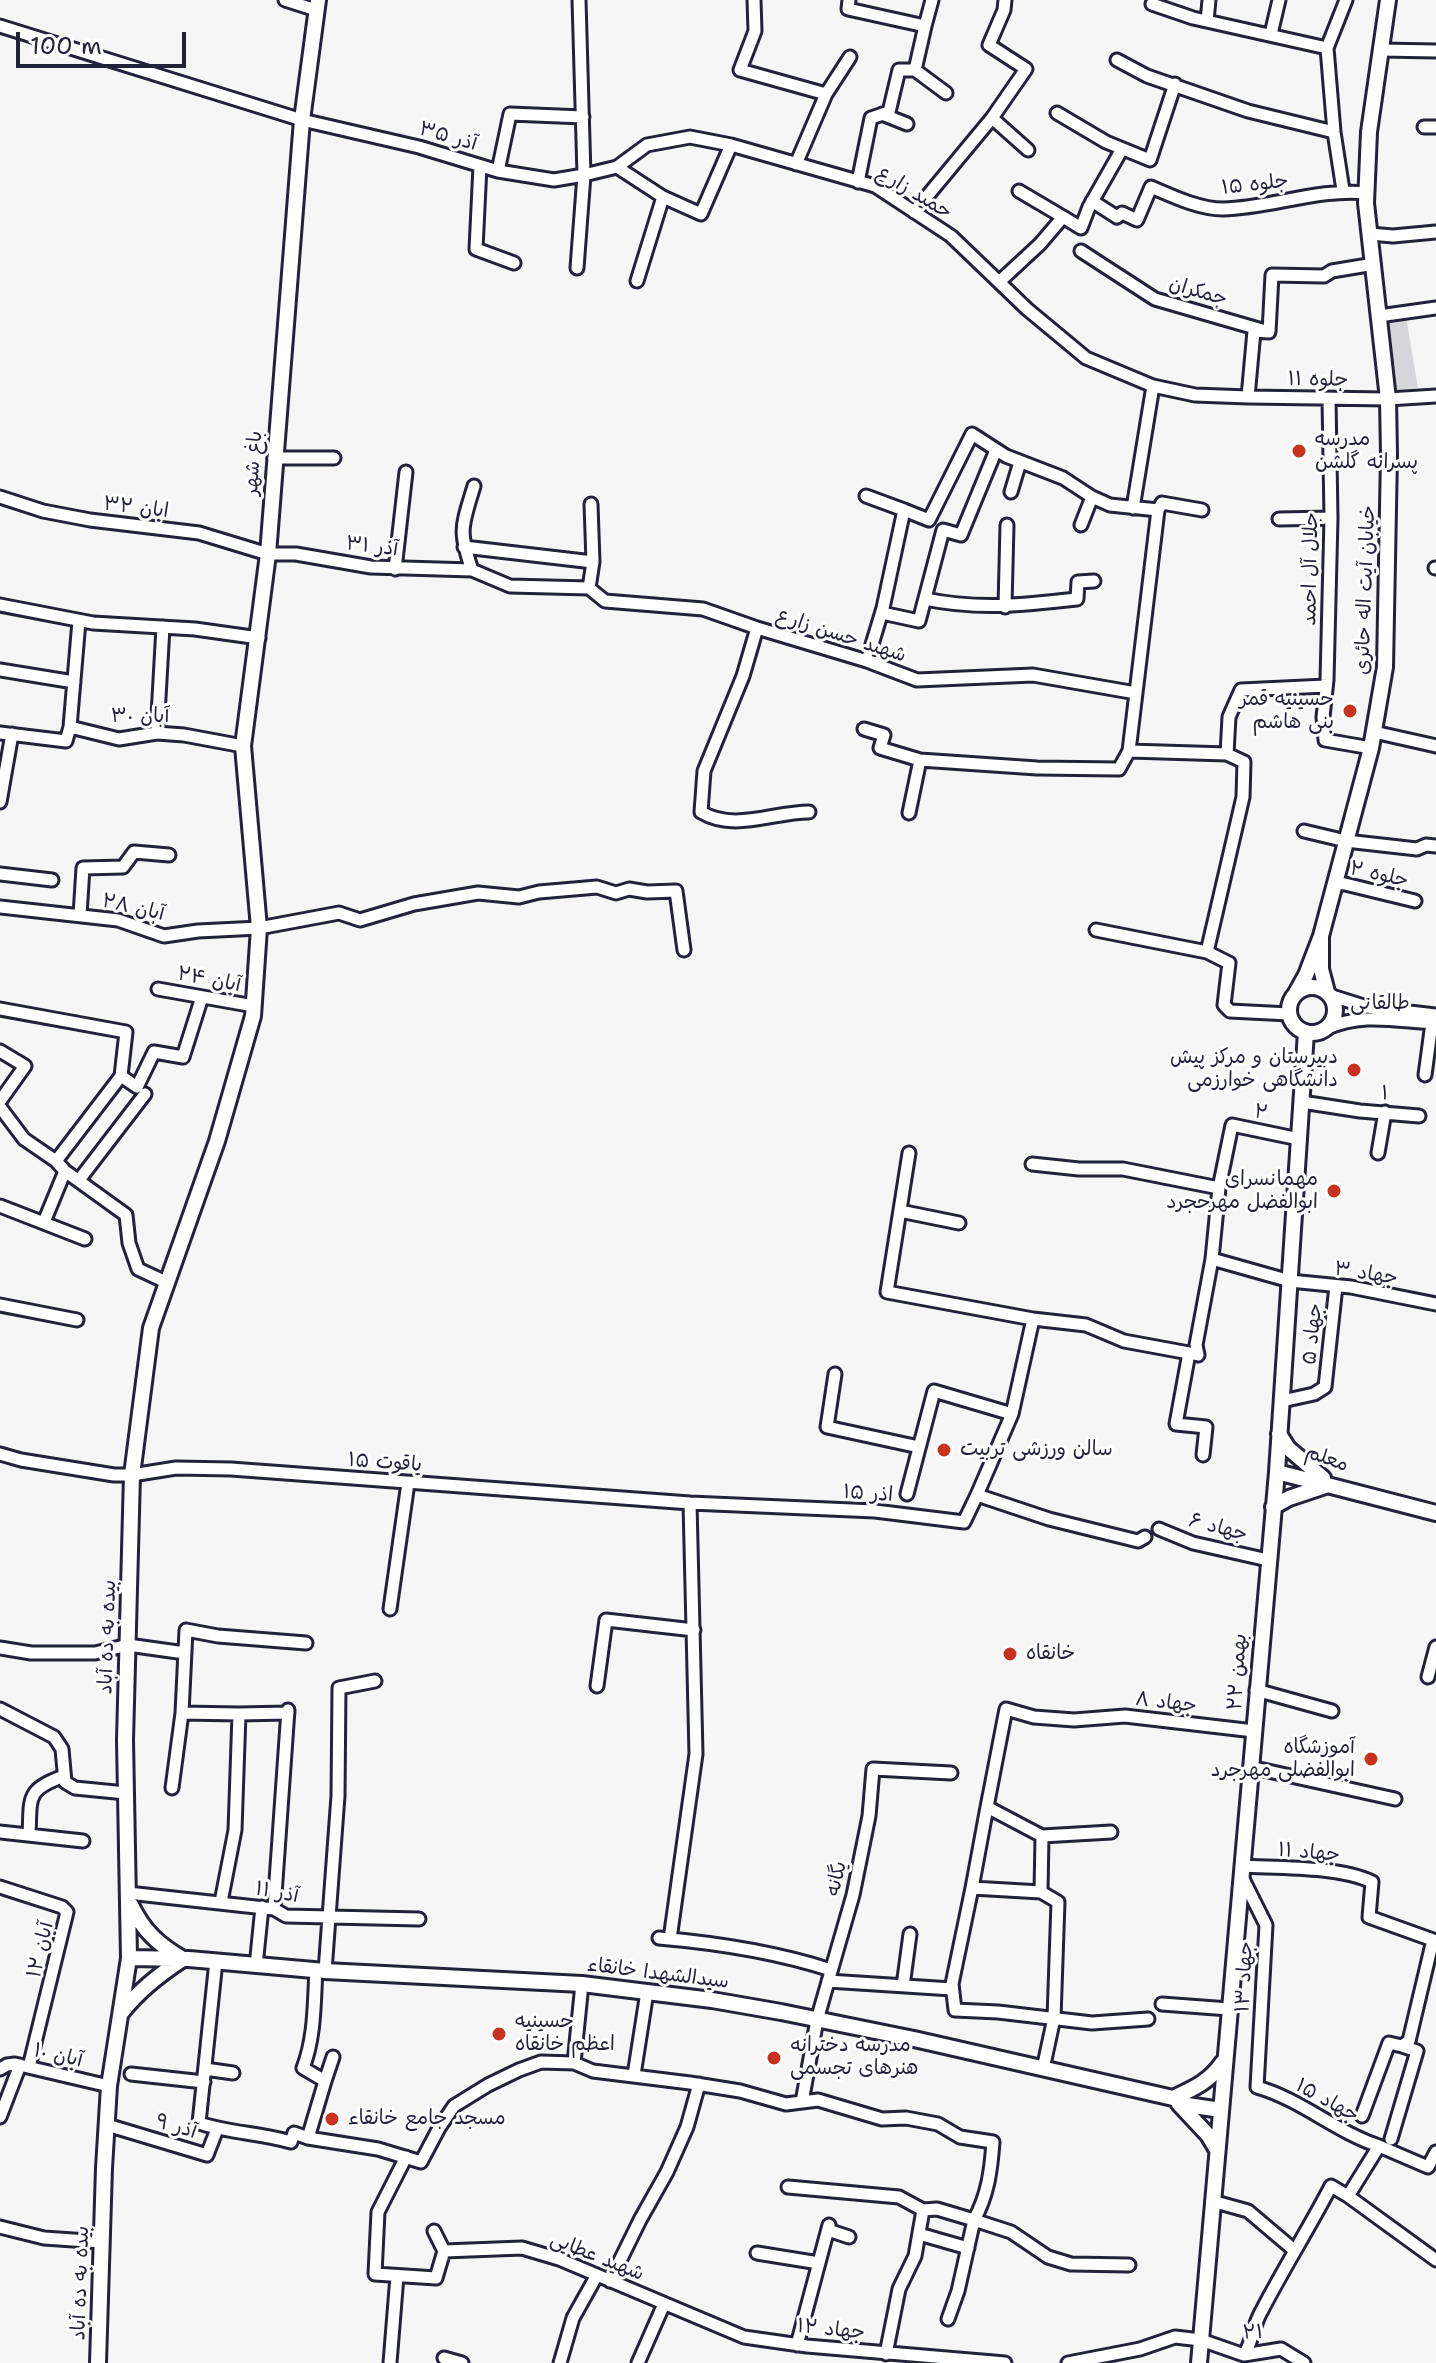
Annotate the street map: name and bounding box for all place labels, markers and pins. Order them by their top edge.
place label: مدرسه پسرانه گلشن [1315,428,1418,475]
marker: مدرسه پسرانه گلشن [1290,442,1308,460]
place label: حسینیه قمر بنی هاشم [1239,688,1334,735]
marker: حسینیه قمر بنی هاشم [1341,702,1359,720]
place label: دبیرستان و مرکز پیش دانشگاهی خوارزمی [1170,1046,1338,1093]
marker: دبیرستان و مرکز پیش دانشگاهی خوارزمی [1345,1061,1363,1079]
place label: مهمانسرای ابوالفضل مهرحجرد [1166,1168,1318,1215]
marker: مهمانسرای ابوالفضل مهرحجرد [1325,1182,1343,1200]
place label: سالن ورزشی تربیت [960,1438,1113,1462]
marker: سالن ورزشی تربیت [935,1441,953,1459]
place label: خانقاه [1026,1642,1075,1666]
marker: خانقاه [1001,1645,1019,1663]
place label: آموزشگاه ابوالفضلی مهرجرد [1211,1736,1355,1783]
marker: آموزشگاه ابوالفضلی مهرجرد [1362,1750,1380,1768]
place label: حسینیه اعظم خانقاه [515,2010,615,2057]
marker: حسینیه اعظم خانقاه [490,2025,508,2043]
place label: مدرسه دخترانه هنرهای تجسمی [790,2034,918,2081]
marker: مدرسه دخترانه هنرهای تجسمی [765,2049,783,2067]
place label: مسجد جامع خانقاء [348,2107,506,2131]
marker: مسجد جامع خانقاء [323,2110,341,2128]

